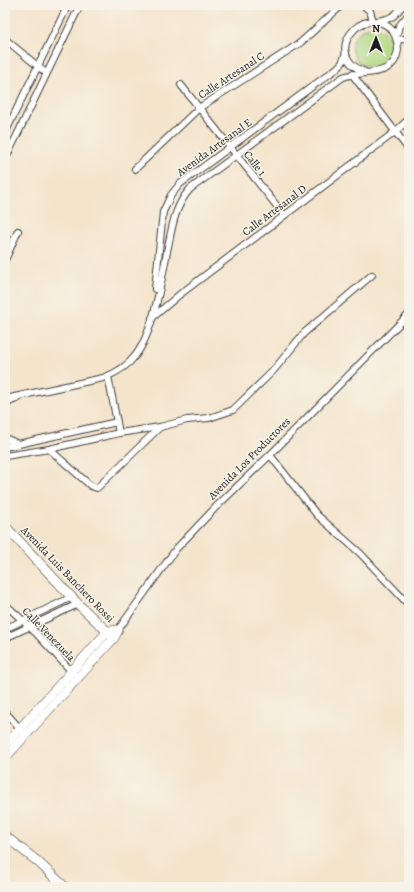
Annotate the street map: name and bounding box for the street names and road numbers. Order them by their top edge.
street label: Calle Artesanal C [195,48,267,102]
street label: Avenida Artesanal E [173,115,255,180]
street label: Calle 1 [240,148,269,179]
street label: Calle Artesanal D [239,181,310,239]
street label: Avenida Los Productores [204,414,294,503]
street label: Avenida Luis Banchero Rossi [17,522,118,626]
street label: Calle Venezuela [19,604,79,665]

